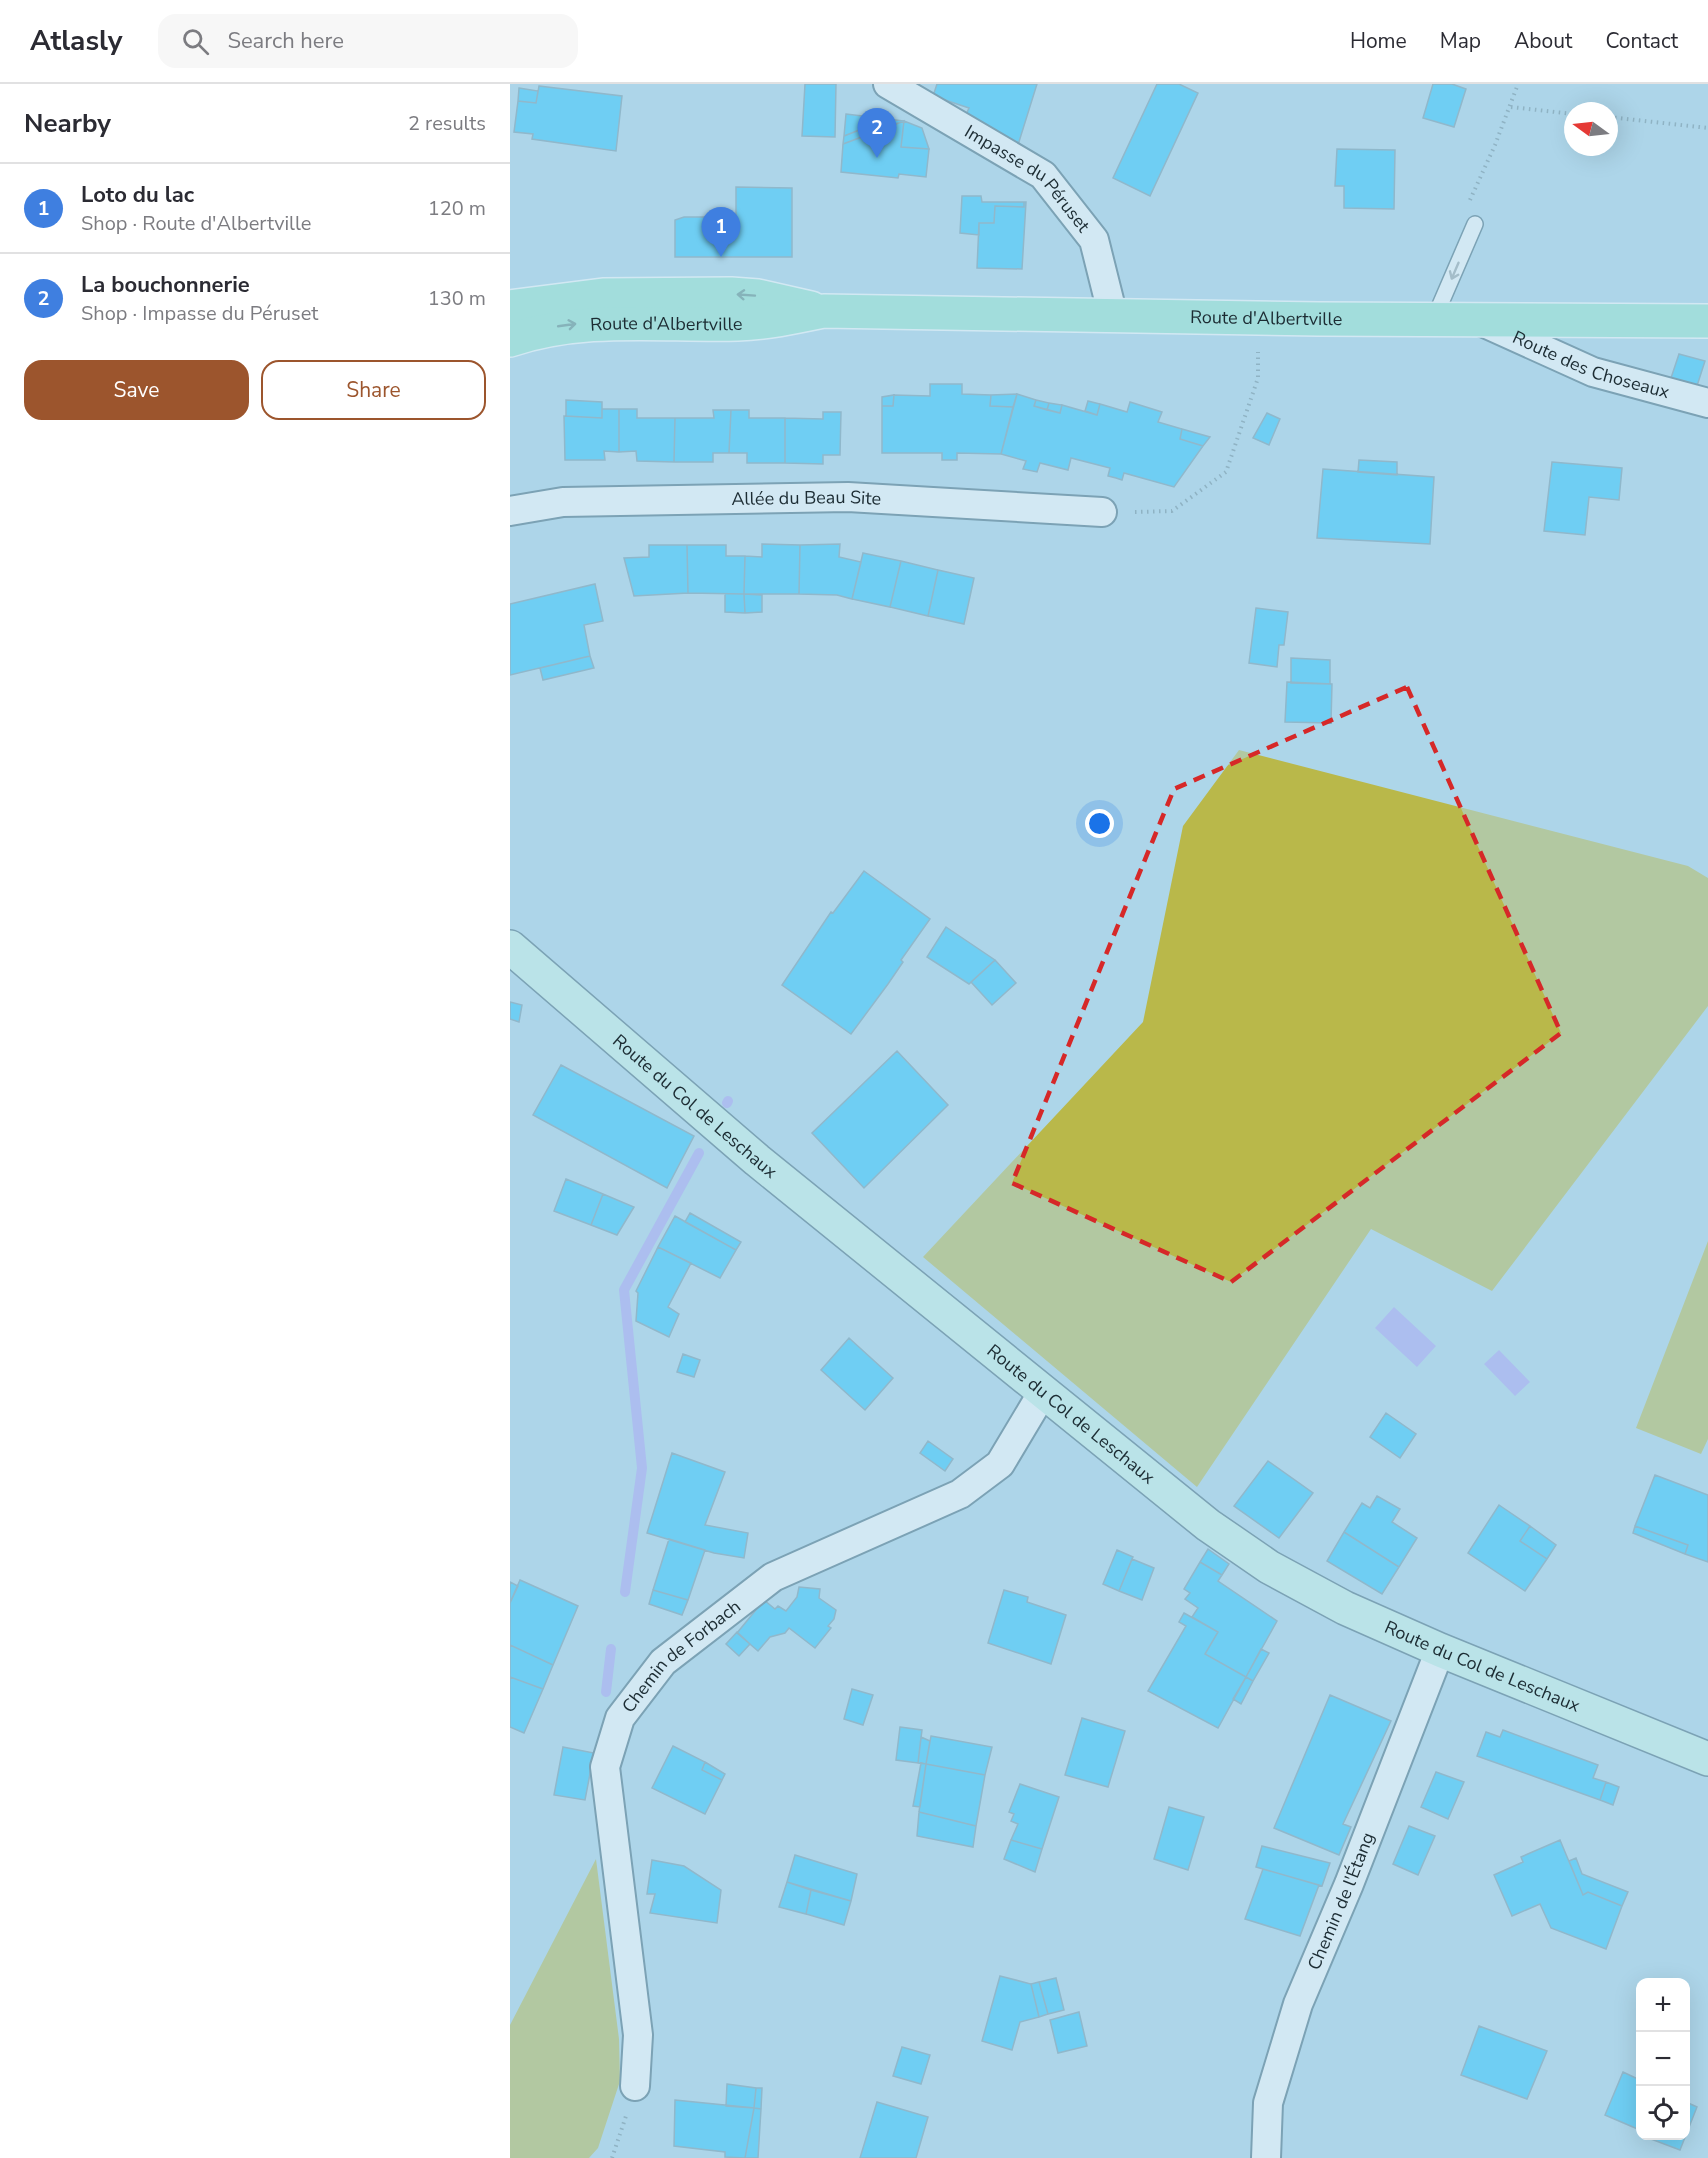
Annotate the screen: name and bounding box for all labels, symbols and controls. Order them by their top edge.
search box [158,14,578,68]
text: Atlasly [30,22,122,60]
icon: search [179,25,212,58]
text: Search here [227,26,344,56]
text: Home [1350,27,1407,55]
text: Map [1440,27,1481,55]
text: About [1514,27,1572,55]
text: Contact [1605,27,1678,55]
north arrow [1564,102,1618,156]
text: Nearby [24,106,111,141]
pin: 2 [858,109,896,158]
text: 2 results [408,110,486,137]
street label: Impasse du Péruset [960,120,1096,238]
text: Loto du lac [81,180,194,210]
text: 1 [38,195,50,222]
text: 120 m [428,195,486,222]
pin: 1 [702,208,740,257]
text: Shop · Route d'Albertville [81,210,311,237]
one-way arrow [1448,262,1460,280]
text: La bouchonnerie [81,270,250,300]
text: 2 [38,285,50,312]
text: 130 m [428,285,486,312]
one-way arrow [737,290,757,301]
text: Shop · Impasse du Péruset [81,300,318,327]
street label: Route d'Albertville [1190,305,1342,331]
street label: Route d'Albertville [589,311,743,337]
one-way arrow [556,320,576,331]
street label: Route des Choseaux [1509,325,1672,404]
button: Save [24,360,249,420]
button: Share [261,360,486,420]
street label: Allée du Beau Site [731,485,882,511]
your location [1085,809,1114,838]
street label: Route du Col de Leschaux [608,1029,783,1184]
street label: Route du Col de Leschaux [982,1339,1160,1490]
street label: Chemin de Forbach [616,1594,745,1718]
street label: Route du Col de Leschaux [1381,1615,1584,1718]
street label: Chemin de l'Étang [1302,1829,1380,1974]
map controls [1636,1978,1690,2140]
button: + [1636,1978,1690,2032]
button: − [1636,2032,1690,2086]
button: locate [1636,2086,1690,2140]

